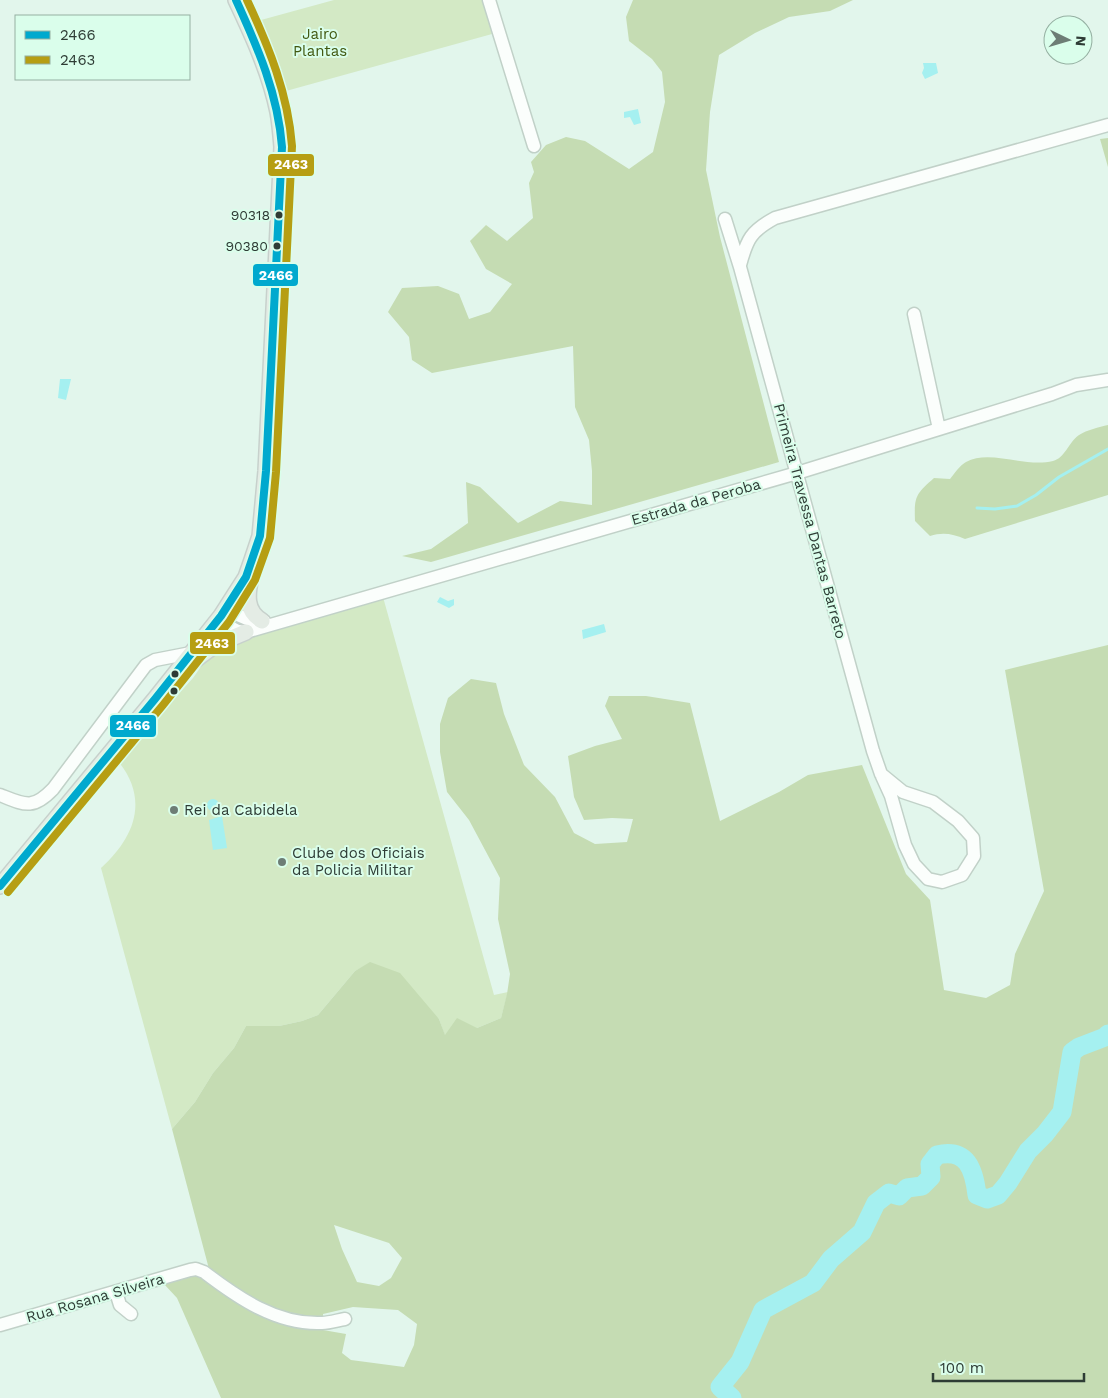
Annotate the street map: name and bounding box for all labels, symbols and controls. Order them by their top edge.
legend [15,15,190,80]
north arrow [1043,15,1093,65]
park label: Jairo Plantas [293,25,347,60]
text: 2466 [60,26,96,44]
text: N [1073,35,1089,47]
text: 2463 [60,51,95,69]
line badge: 2463 [267,153,315,177]
text: 2463 [274,156,308,172]
place label: 90318 [231,207,270,223]
marker: 90318 [274,210,284,220]
place label: 90380 [225,238,268,254]
marker: 90380 [272,241,282,251]
line badge: 2466 [252,263,299,287]
text: 2466 [259,267,294,283]
street label: Primeira Travessa Dantas Barreto [770,401,850,641]
street label: Estrada da Peroba [629,475,763,529]
line badge: 2463 [189,631,236,655]
text: 2463 [195,635,229,651]
unlabelled marker [170,669,180,679]
unlabelled marker [169,686,179,696]
line badge: 2466 [109,714,157,738]
text: 2466 [116,717,151,733]
place label: Rei da Cabidela [184,801,298,819]
marker: Rei da Cabidela [168,804,180,816]
place label: Clube dos Oficiais da Policia Militar [292,844,425,879]
marker: Clube dos Oficiais da Policia Militar [276,856,288,868]
street label: Rua Rosana Silveira [24,1270,167,1326]
scale bar [933,1350,1084,1382]
text: 100 m [940,1359,984,1377]

